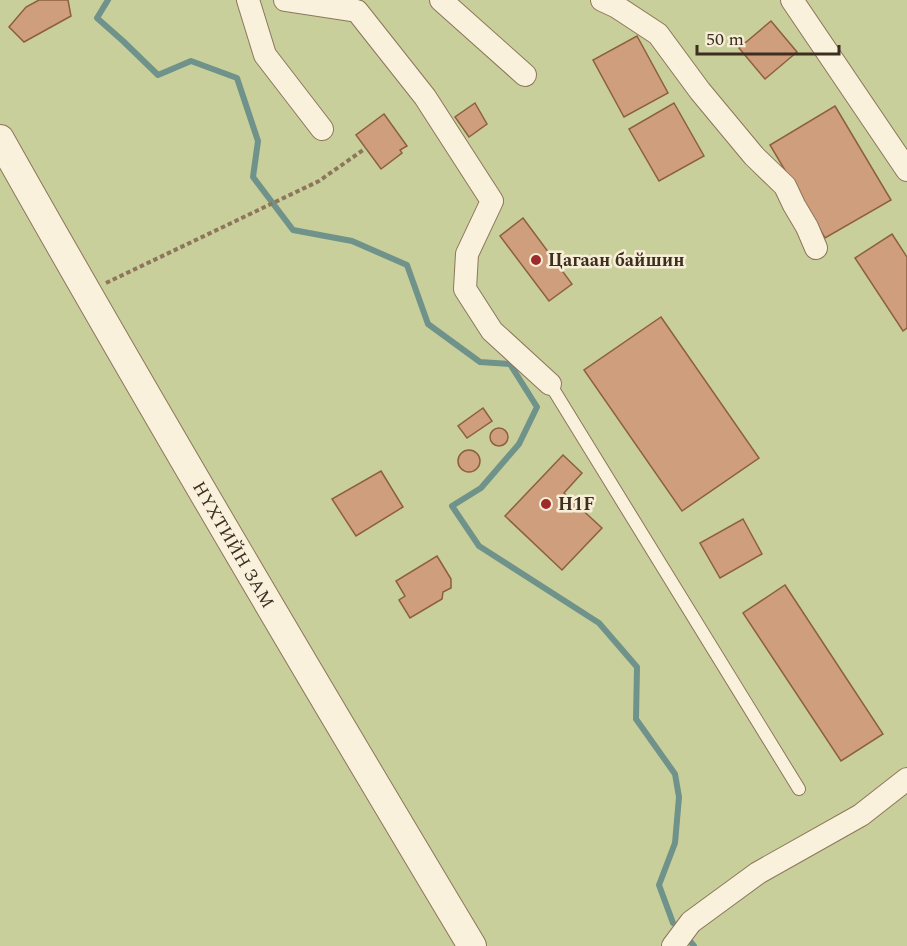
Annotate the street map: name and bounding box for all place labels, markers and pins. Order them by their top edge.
place label: Цагаан байшин [548,247,684,274]
marker: Цагаан байшин [529,253,543,267]
place label: H1F [558,491,595,518]
marker: H1F [539,497,553,511]

